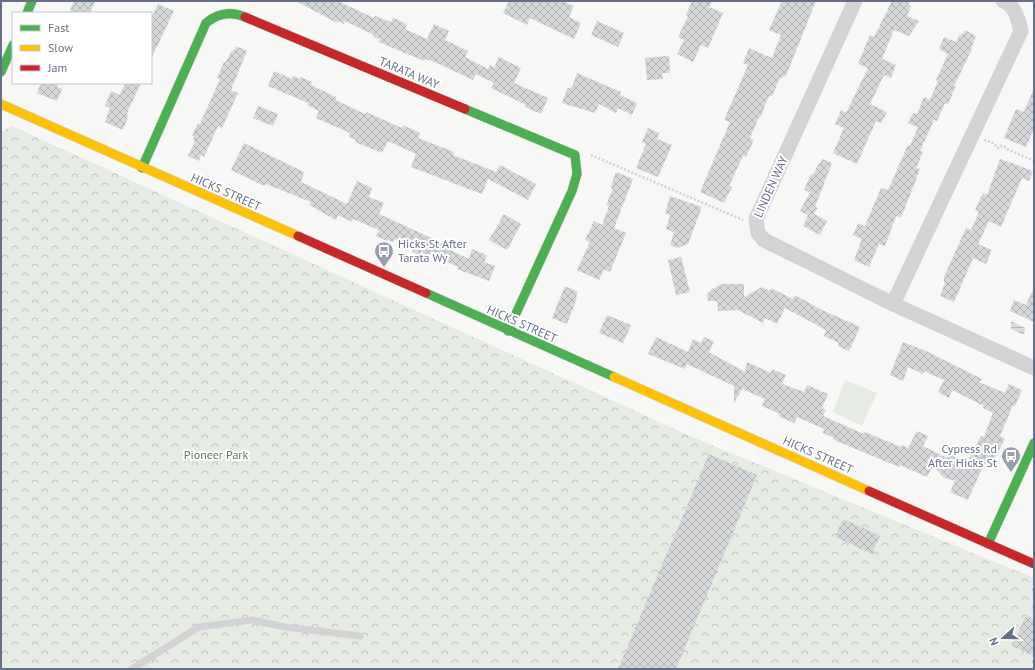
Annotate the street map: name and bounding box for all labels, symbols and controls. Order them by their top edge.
legend [12,12,152,84]
text: Fast [48,20,69,35]
text: Slow [48,40,73,55]
street label: TARATA WAY [377,53,442,92]
text: Jam [47,60,67,75]
street label: LINDEN WAY [750,154,791,220]
street label: HICKS STREET [189,169,264,214]
place label: Hicks St After Tarata Wy [398,236,467,265]
bus stop icon: Hicks St After Tarata Wy [373,240,395,268]
street label: HICKS STREET [485,301,560,346]
street label: HICKS STREET [781,432,856,477]
place label: Cypress Rd After Hicks St [928,441,997,470]
bus stop icon: Cypress Rd After Hicks St [1000,445,1022,473]
park label: Pioneer Park [184,447,248,462]
north arrow [983,618,1023,658]
text: N [986,636,1001,647]

